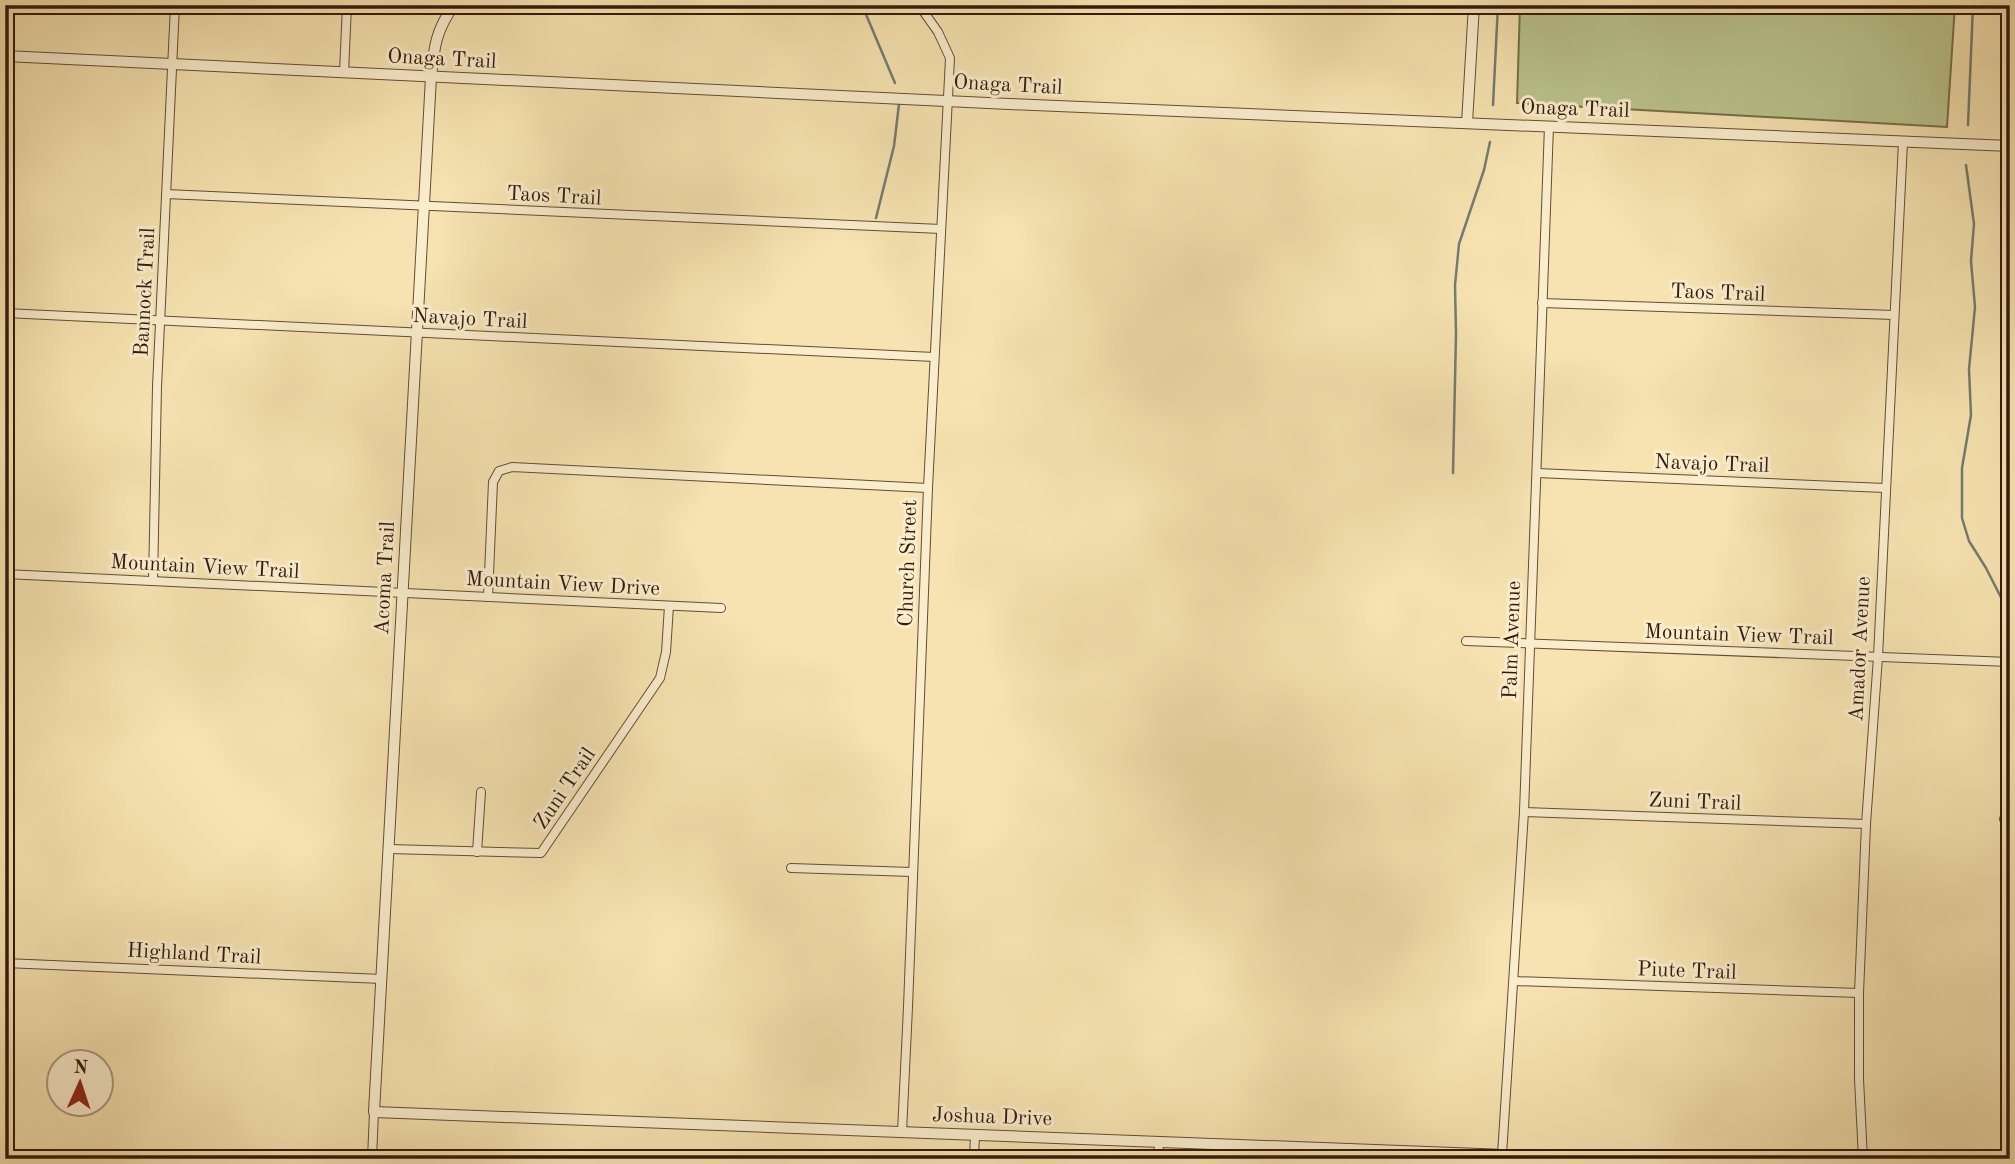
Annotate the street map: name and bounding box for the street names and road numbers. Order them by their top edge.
street label: Onaga Trail [387,46,497,73]
street label: Onaga Trail [953,72,1063,99]
street label: Onaga Trail [1520,97,1630,122]
street label: Taos Trail [506,184,602,209]
street label: Bannock Trail [132,227,159,357]
street label: Taos Trail [1670,281,1766,306]
street label: Navajo Trail [412,306,528,333]
street label: Navajo Trail [1654,452,1770,477]
street label: Church Street [896,499,921,627]
street label: Acoma Trail [372,520,399,635]
street label: Mountain View Trail [110,552,300,583]
street label: Mountain View Drive [465,569,661,600]
street label: Amador Avenue [1846,576,1875,722]
street label: Palm Avenue [1500,580,1525,700]
street label: Mountain View Trail [1644,622,1834,649]
street label: Zuni Trail [531,744,600,833]
street label: Zuni Trail [1648,790,1742,815]
street label: Highland Trail [126,940,262,969]
street label: Piute Trail [1637,959,1737,984]
street label: Joshua Drive [932,1105,1052,1130]

